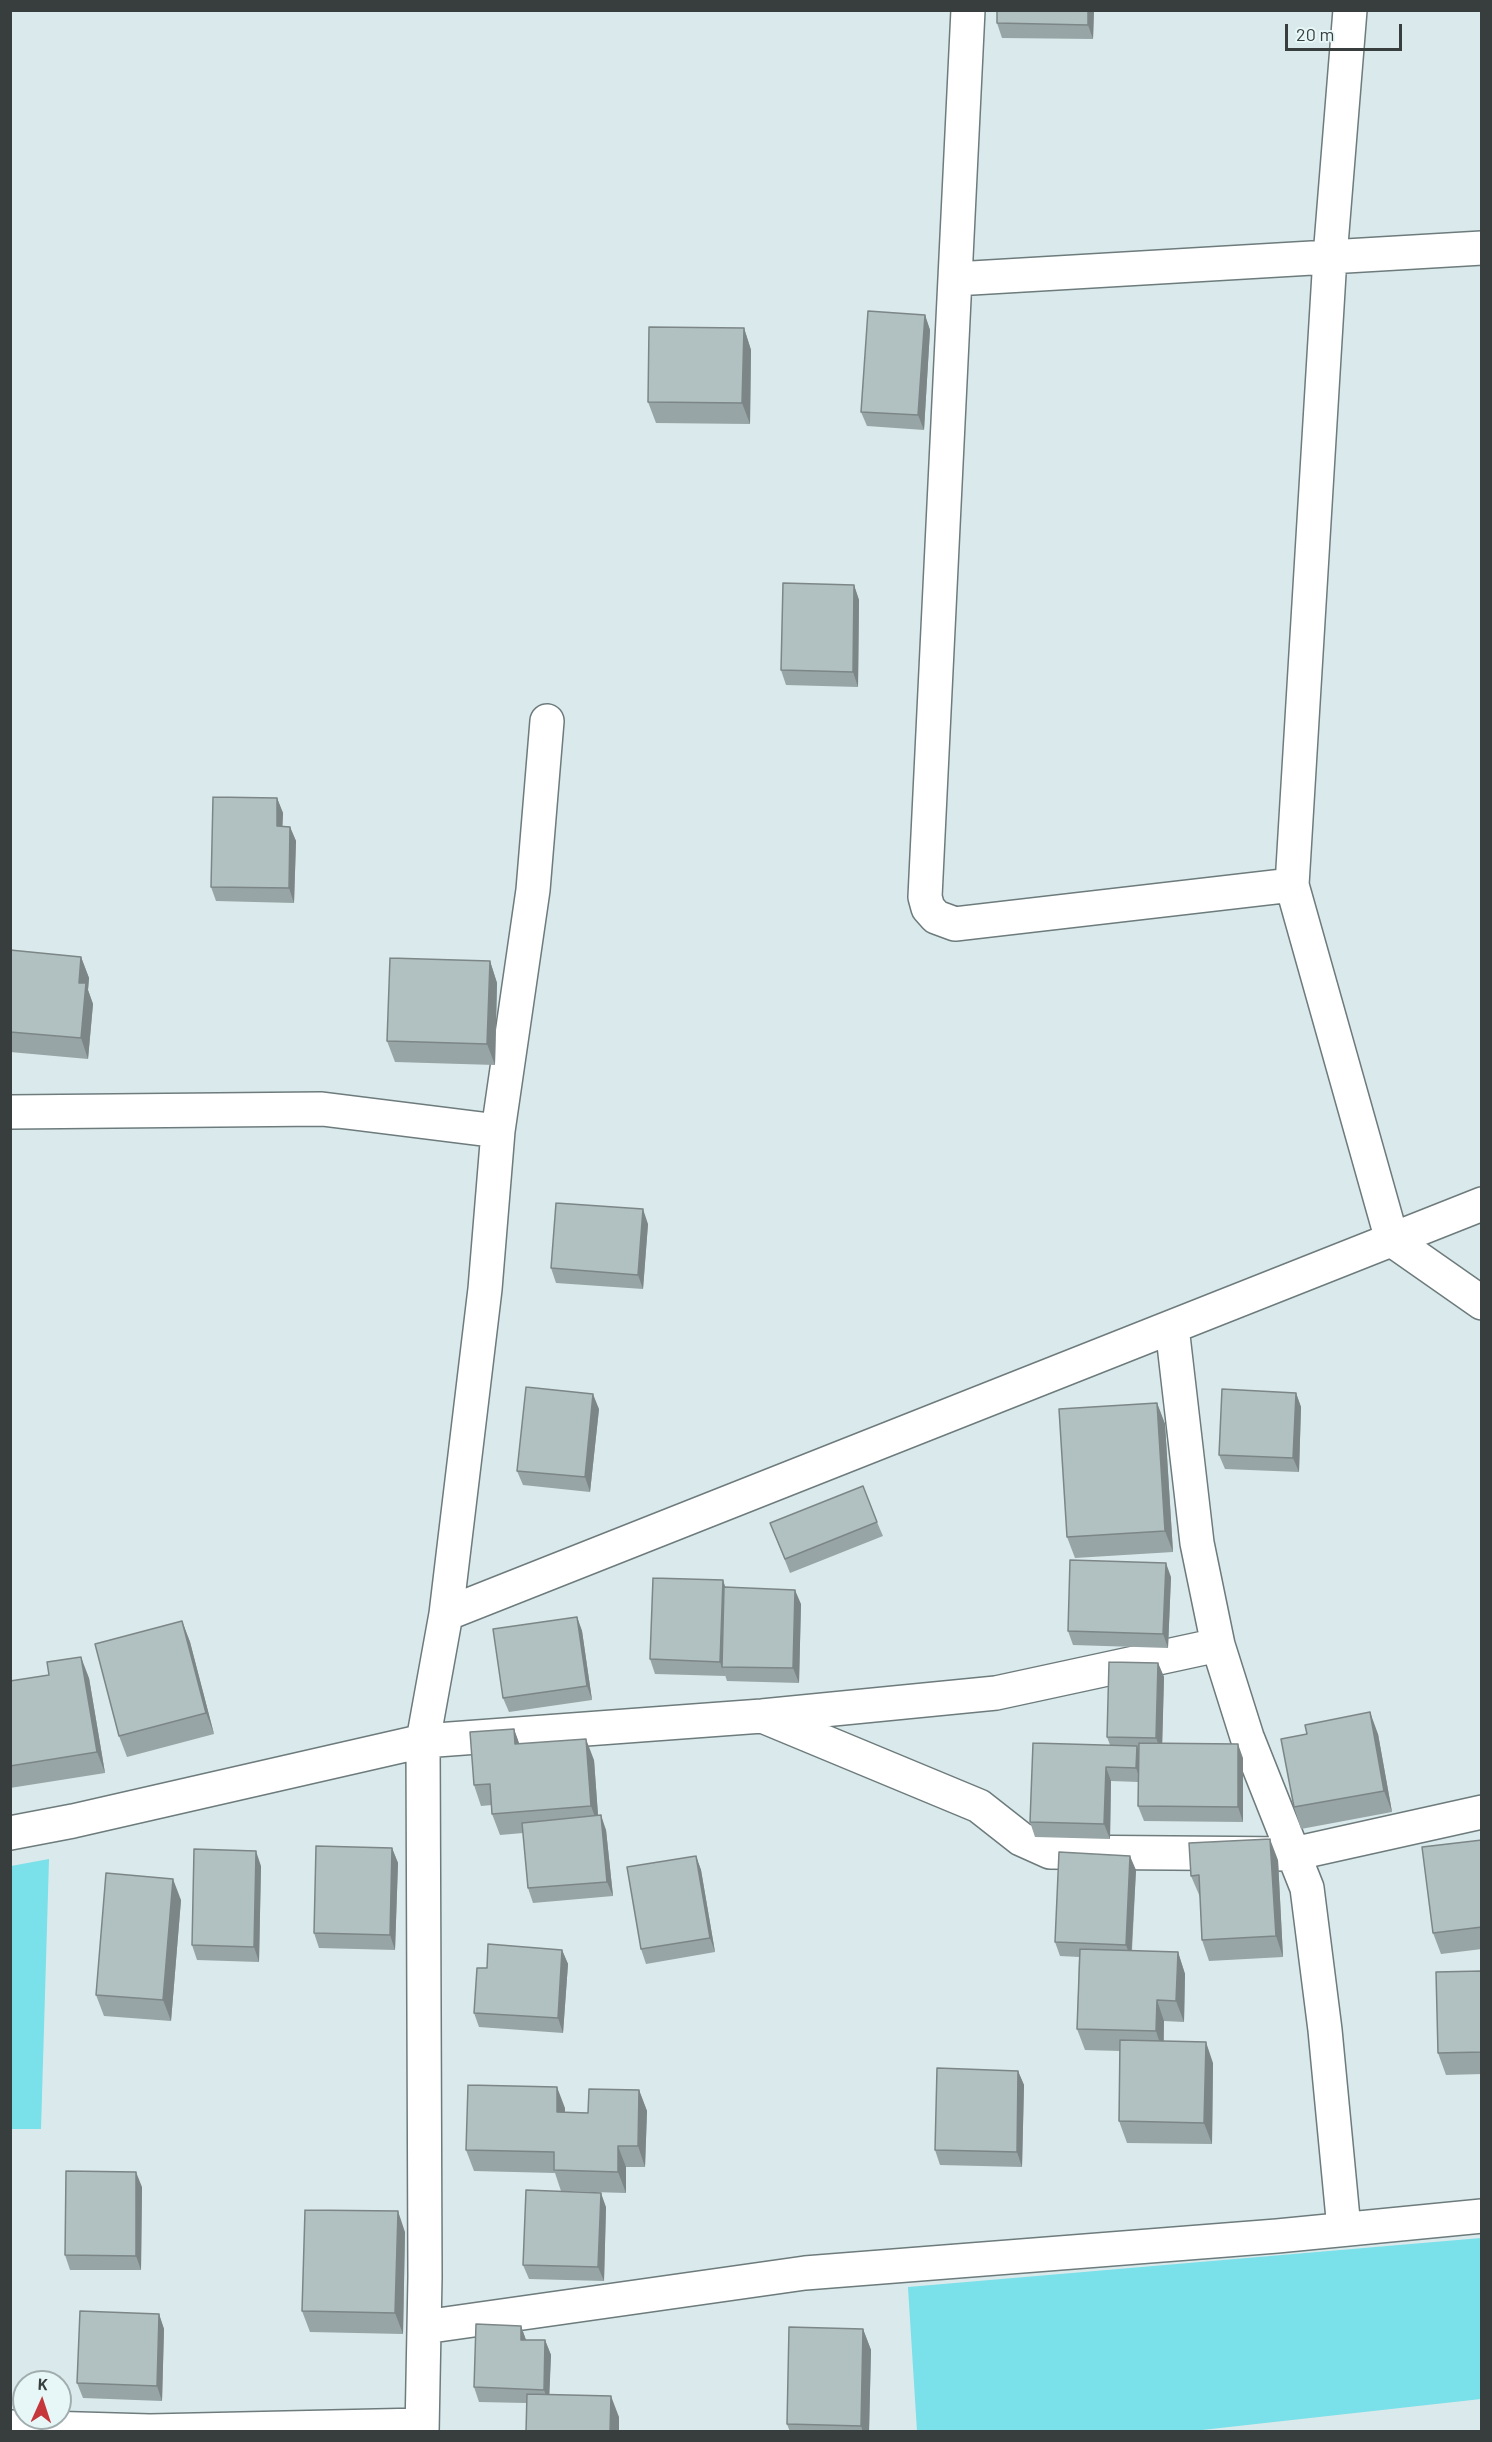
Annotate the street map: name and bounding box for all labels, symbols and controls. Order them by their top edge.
scale bar [1288,12,1405,50]
text: 20 m [1296,23,1334,45]
north arrow [12,2370,72,2430]
text: K [37,2374,48,2393]

